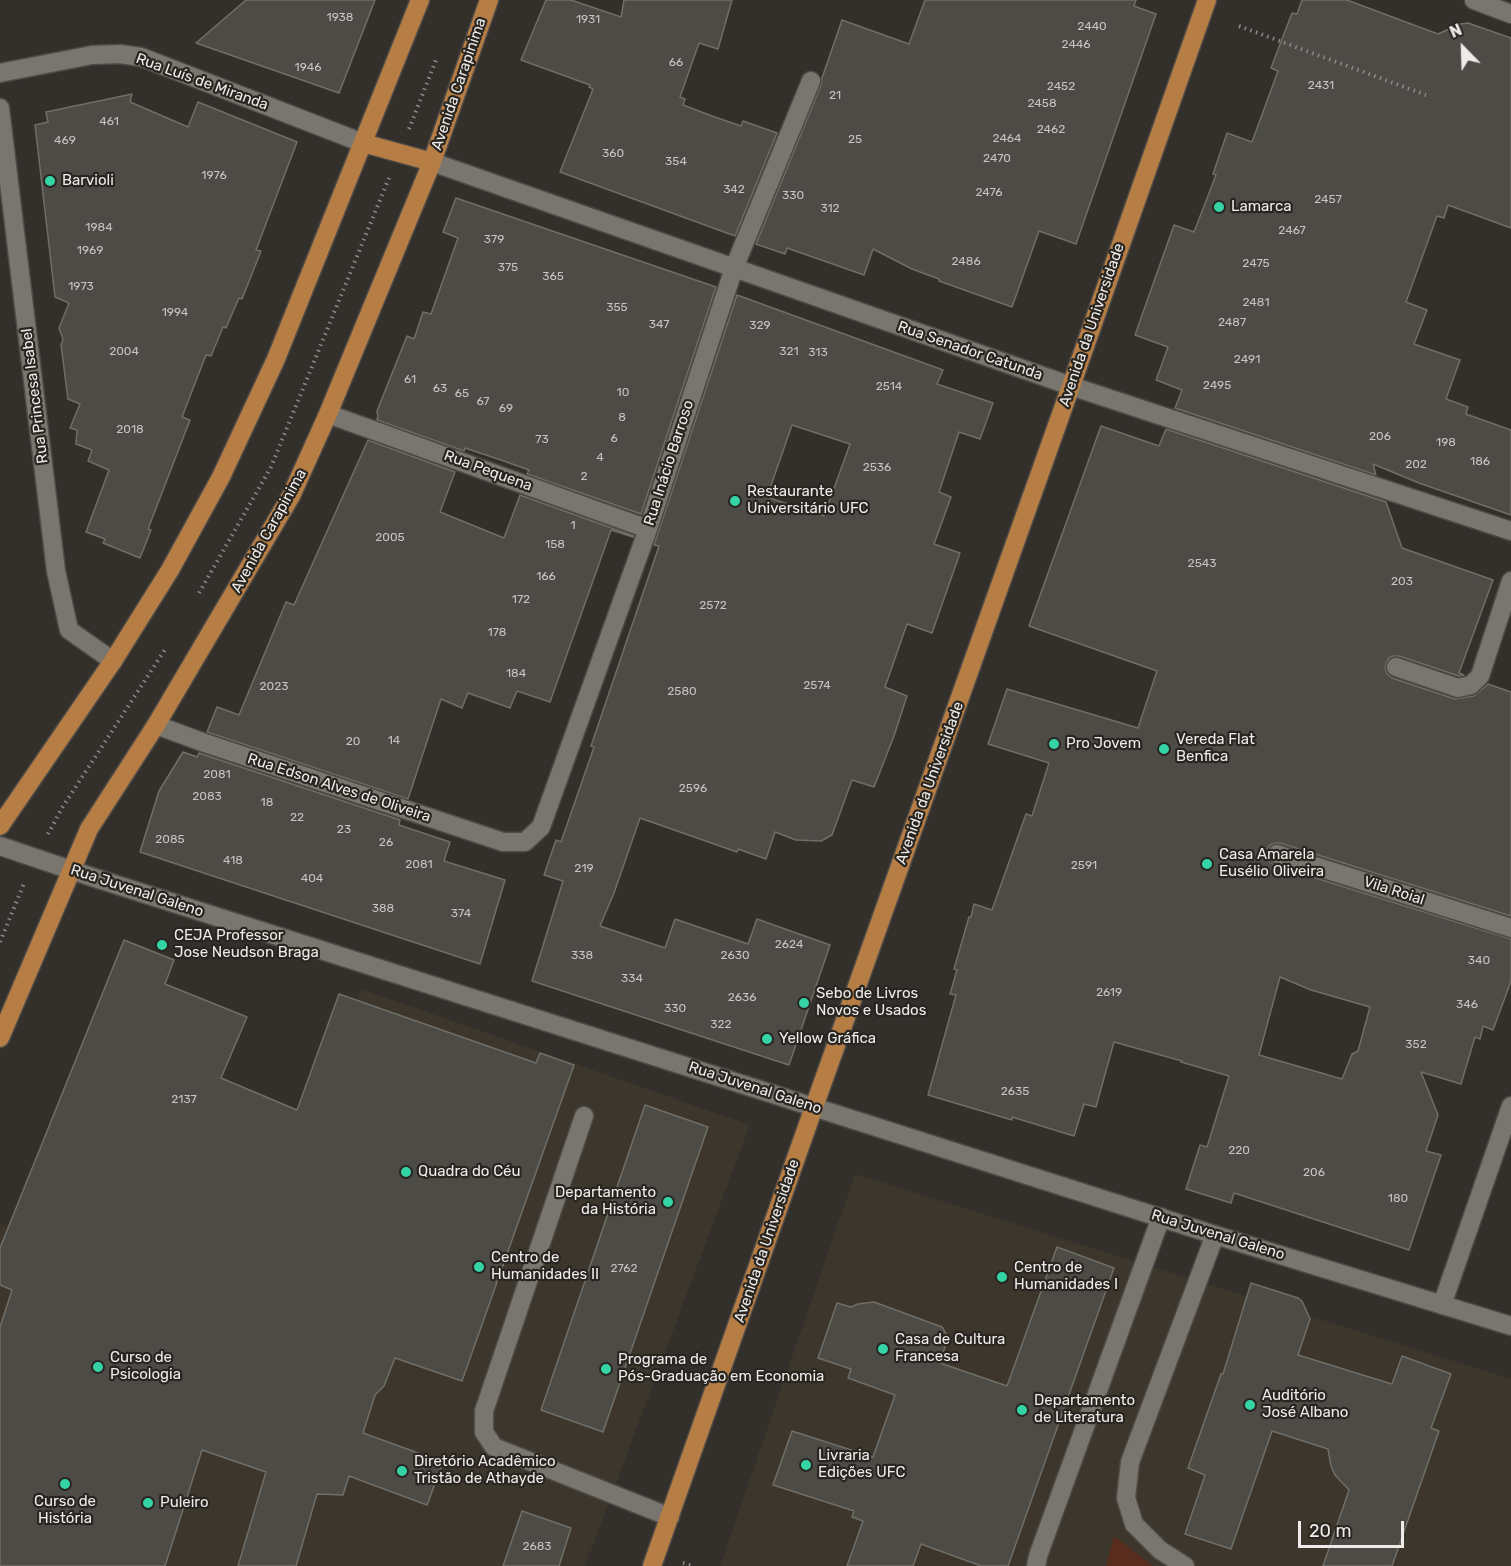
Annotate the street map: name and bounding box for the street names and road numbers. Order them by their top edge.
street label: Avenida Carapinima [428,16,490,152]
street label: Rua Luís de Miranda [133,50,271,114]
street label: Avenida da Universidade [1056,241,1128,409]
street label: Rua Senador Catunda [895,318,1045,384]
street label: Rua Princesa Isabel [18,327,52,465]
street label: Rua Inácio Barroso [640,398,698,528]
street label: Rua Pequena [441,447,535,495]
street label: Avenida Carapinima [228,466,310,596]
street label: Avenida da Universidade [892,699,968,867]
street label: Rua Edson Alves de Oliveira [245,750,433,826]
street label: Rua Juvenal Galeno [68,861,206,921]
street label: Vila Roial [1361,873,1427,909]
street label: Rua Juvenal Galeno [686,1058,824,1118]
street label: Avenida da Universidade [731,1157,803,1325]
street label: Rua Juvenal Galeno [1149,1206,1287,1264]

